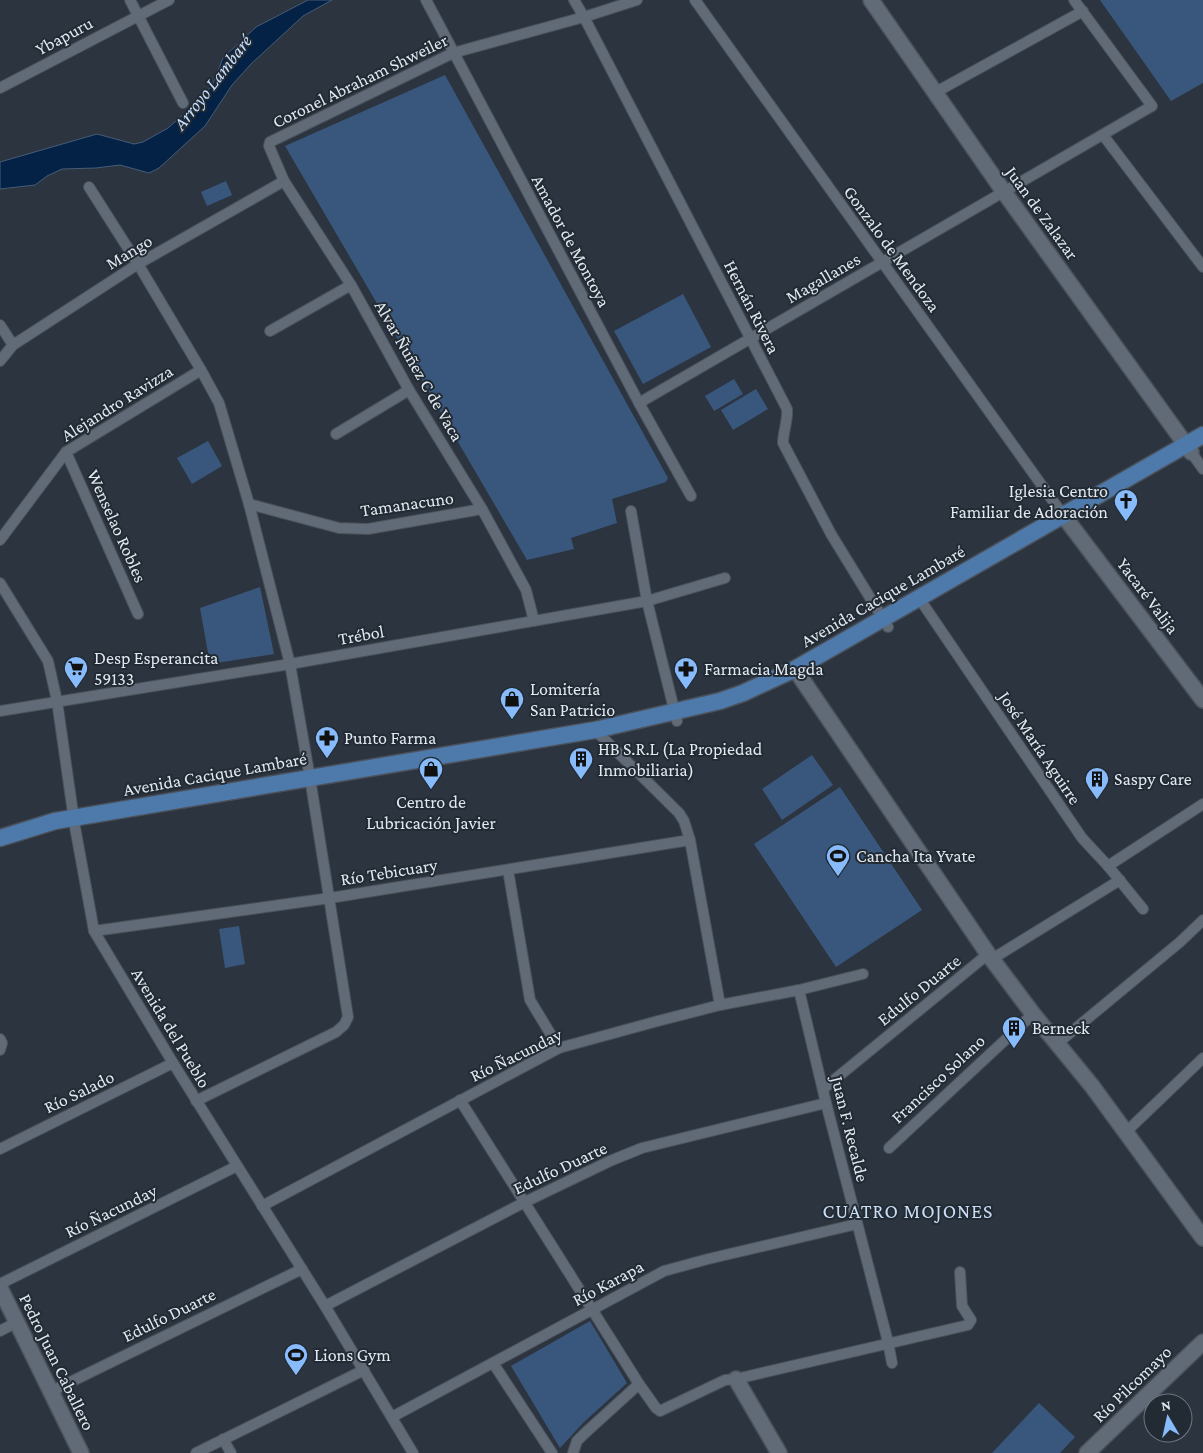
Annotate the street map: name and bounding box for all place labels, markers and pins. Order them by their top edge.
place label: Iglesia Centro Familiar de Adoración [950,481,1108,522]
church icon: Iglesia Centro Familiar de Adoración [1113,488,1139,522]
place label: Desp Esperancita 59133 [94,648,218,689]
supermarket icon: Desp Esperancita 59133 [63,655,89,689]
pharmacy icon: Farmacia Magda [673,656,699,690]
place label: Farmacia Magda [704,659,824,679]
place label: Lomitería San Patricio [530,679,615,720]
shop icon: Lomitería San Patricio [499,686,525,720]
pharmacy icon: Punto Farma [314,725,340,759]
place label: Punto Farma [344,728,436,748]
place label: HB S.R.L (La Propiedad Inmobiliaria) [598,739,763,781]
building icon: HB S.R.L (La Propiedad Inmobiliaria) [568,746,594,780]
shop icon: Centro de Lubricación Javier [418,756,444,790]
building icon: Saspy Care [1084,766,1110,800]
place label: Saspy Care [1114,769,1192,789]
place label: Centro de Lubricación Javier [366,792,496,833]
sports icon: Cancha Ita Yvate [825,843,851,877]
place label: Cancha Ita Yvate [856,846,975,866]
building icon: Berneck [1001,1015,1027,1049]
place label: Berneck [1032,1018,1090,1038]
sports icon: Lions Gym [283,1342,309,1376]
place label: Lions Gym [314,1345,391,1365]

